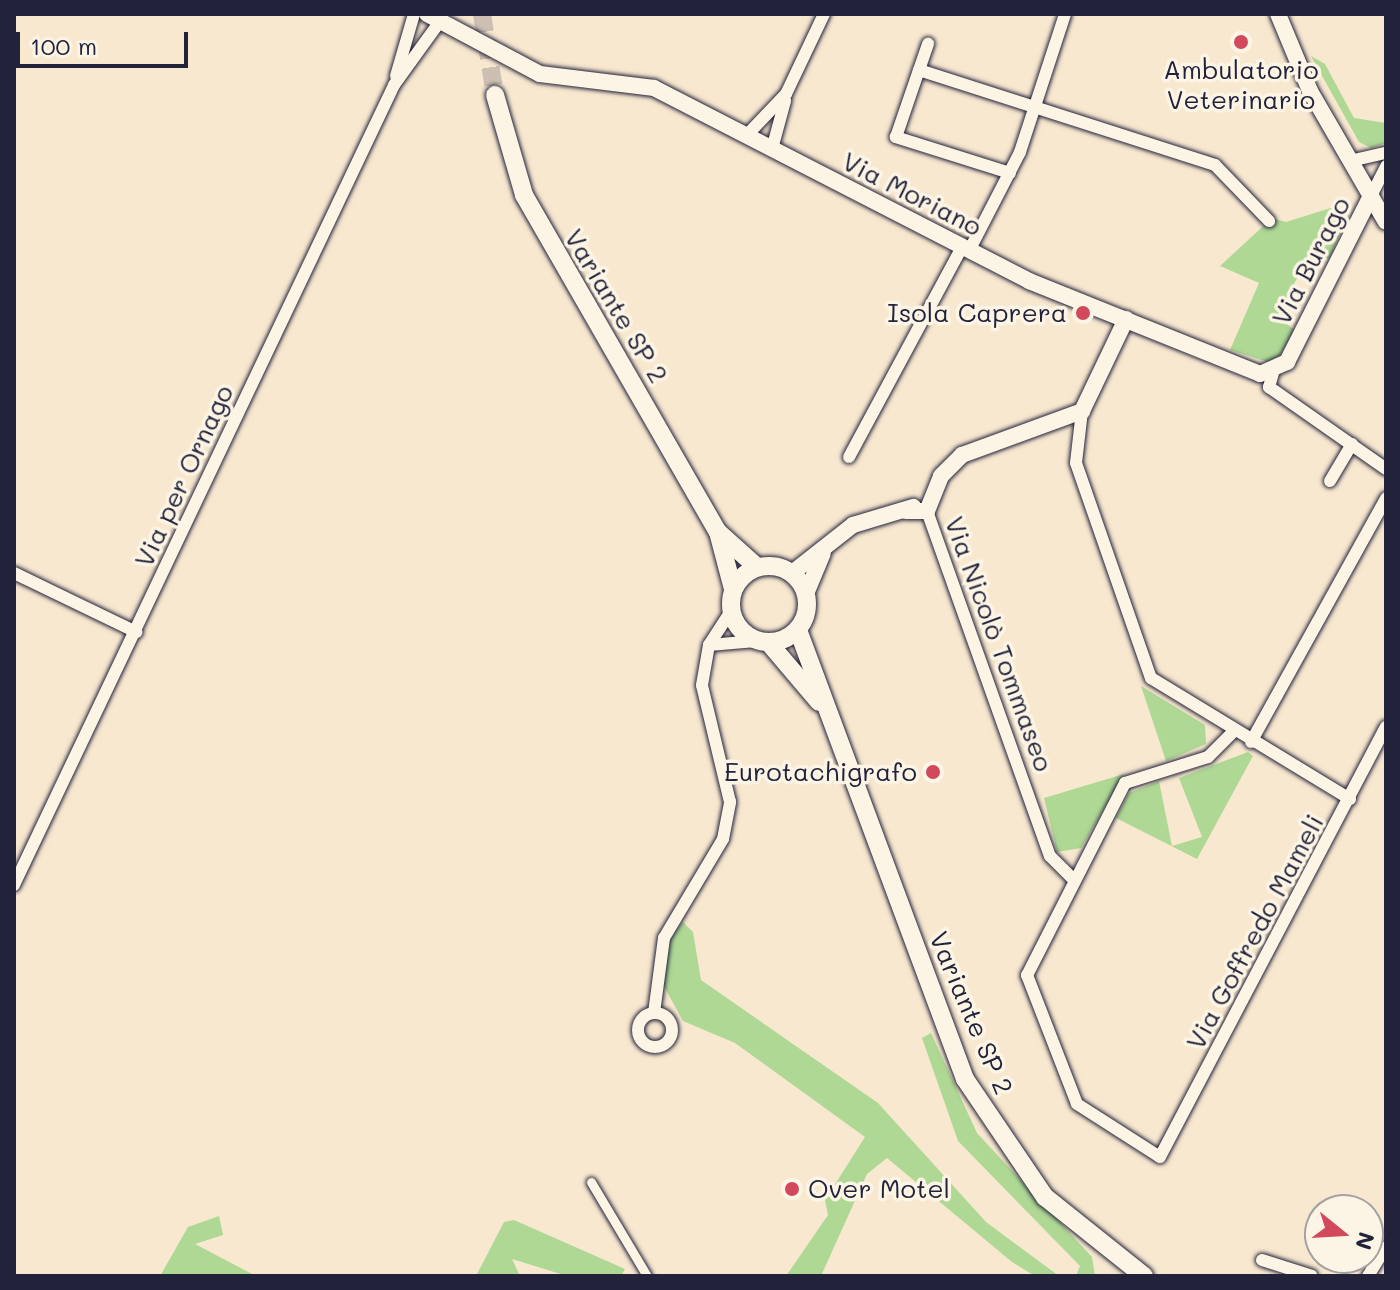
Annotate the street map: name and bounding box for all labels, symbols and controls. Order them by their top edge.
scale bar [20,16,192,66]
text: 100 m [30,30,97,61]
marker: Ambulatorio Veterinario [1232,33,1250,51]
place label: Ambulatorio Veterinario [1163,54,1319,116]
street label: Via Moriano [837,146,987,242]
street label: Via Burago [1265,192,1357,330]
street label: Variante SP 2 [558,224,674,388]
place label: Isola Caprera [887,297,1067,329]
marker: Isola Caprera [1074,304,1092,322]
street label: Via per Ornago [128,380,240,572]
street label: Via Nicolò Tommaseo [938,512,1060,776]
place label: Eurotachigrafo [724,756,917,788]
marker: Eurotachigrafo [924,763,942,781]
street label: Via Goffredo Mameli [1180,809,1330,1055]
street label: Variante SP 2 [923,927,1019,1099]
place label: Over Motel [808,1173,950,1205]
marker: Over Motel [783,1180,801,1198]
north arrow [1304,1194,1384,1274]
text: N [1349,1229,1382,1253]

